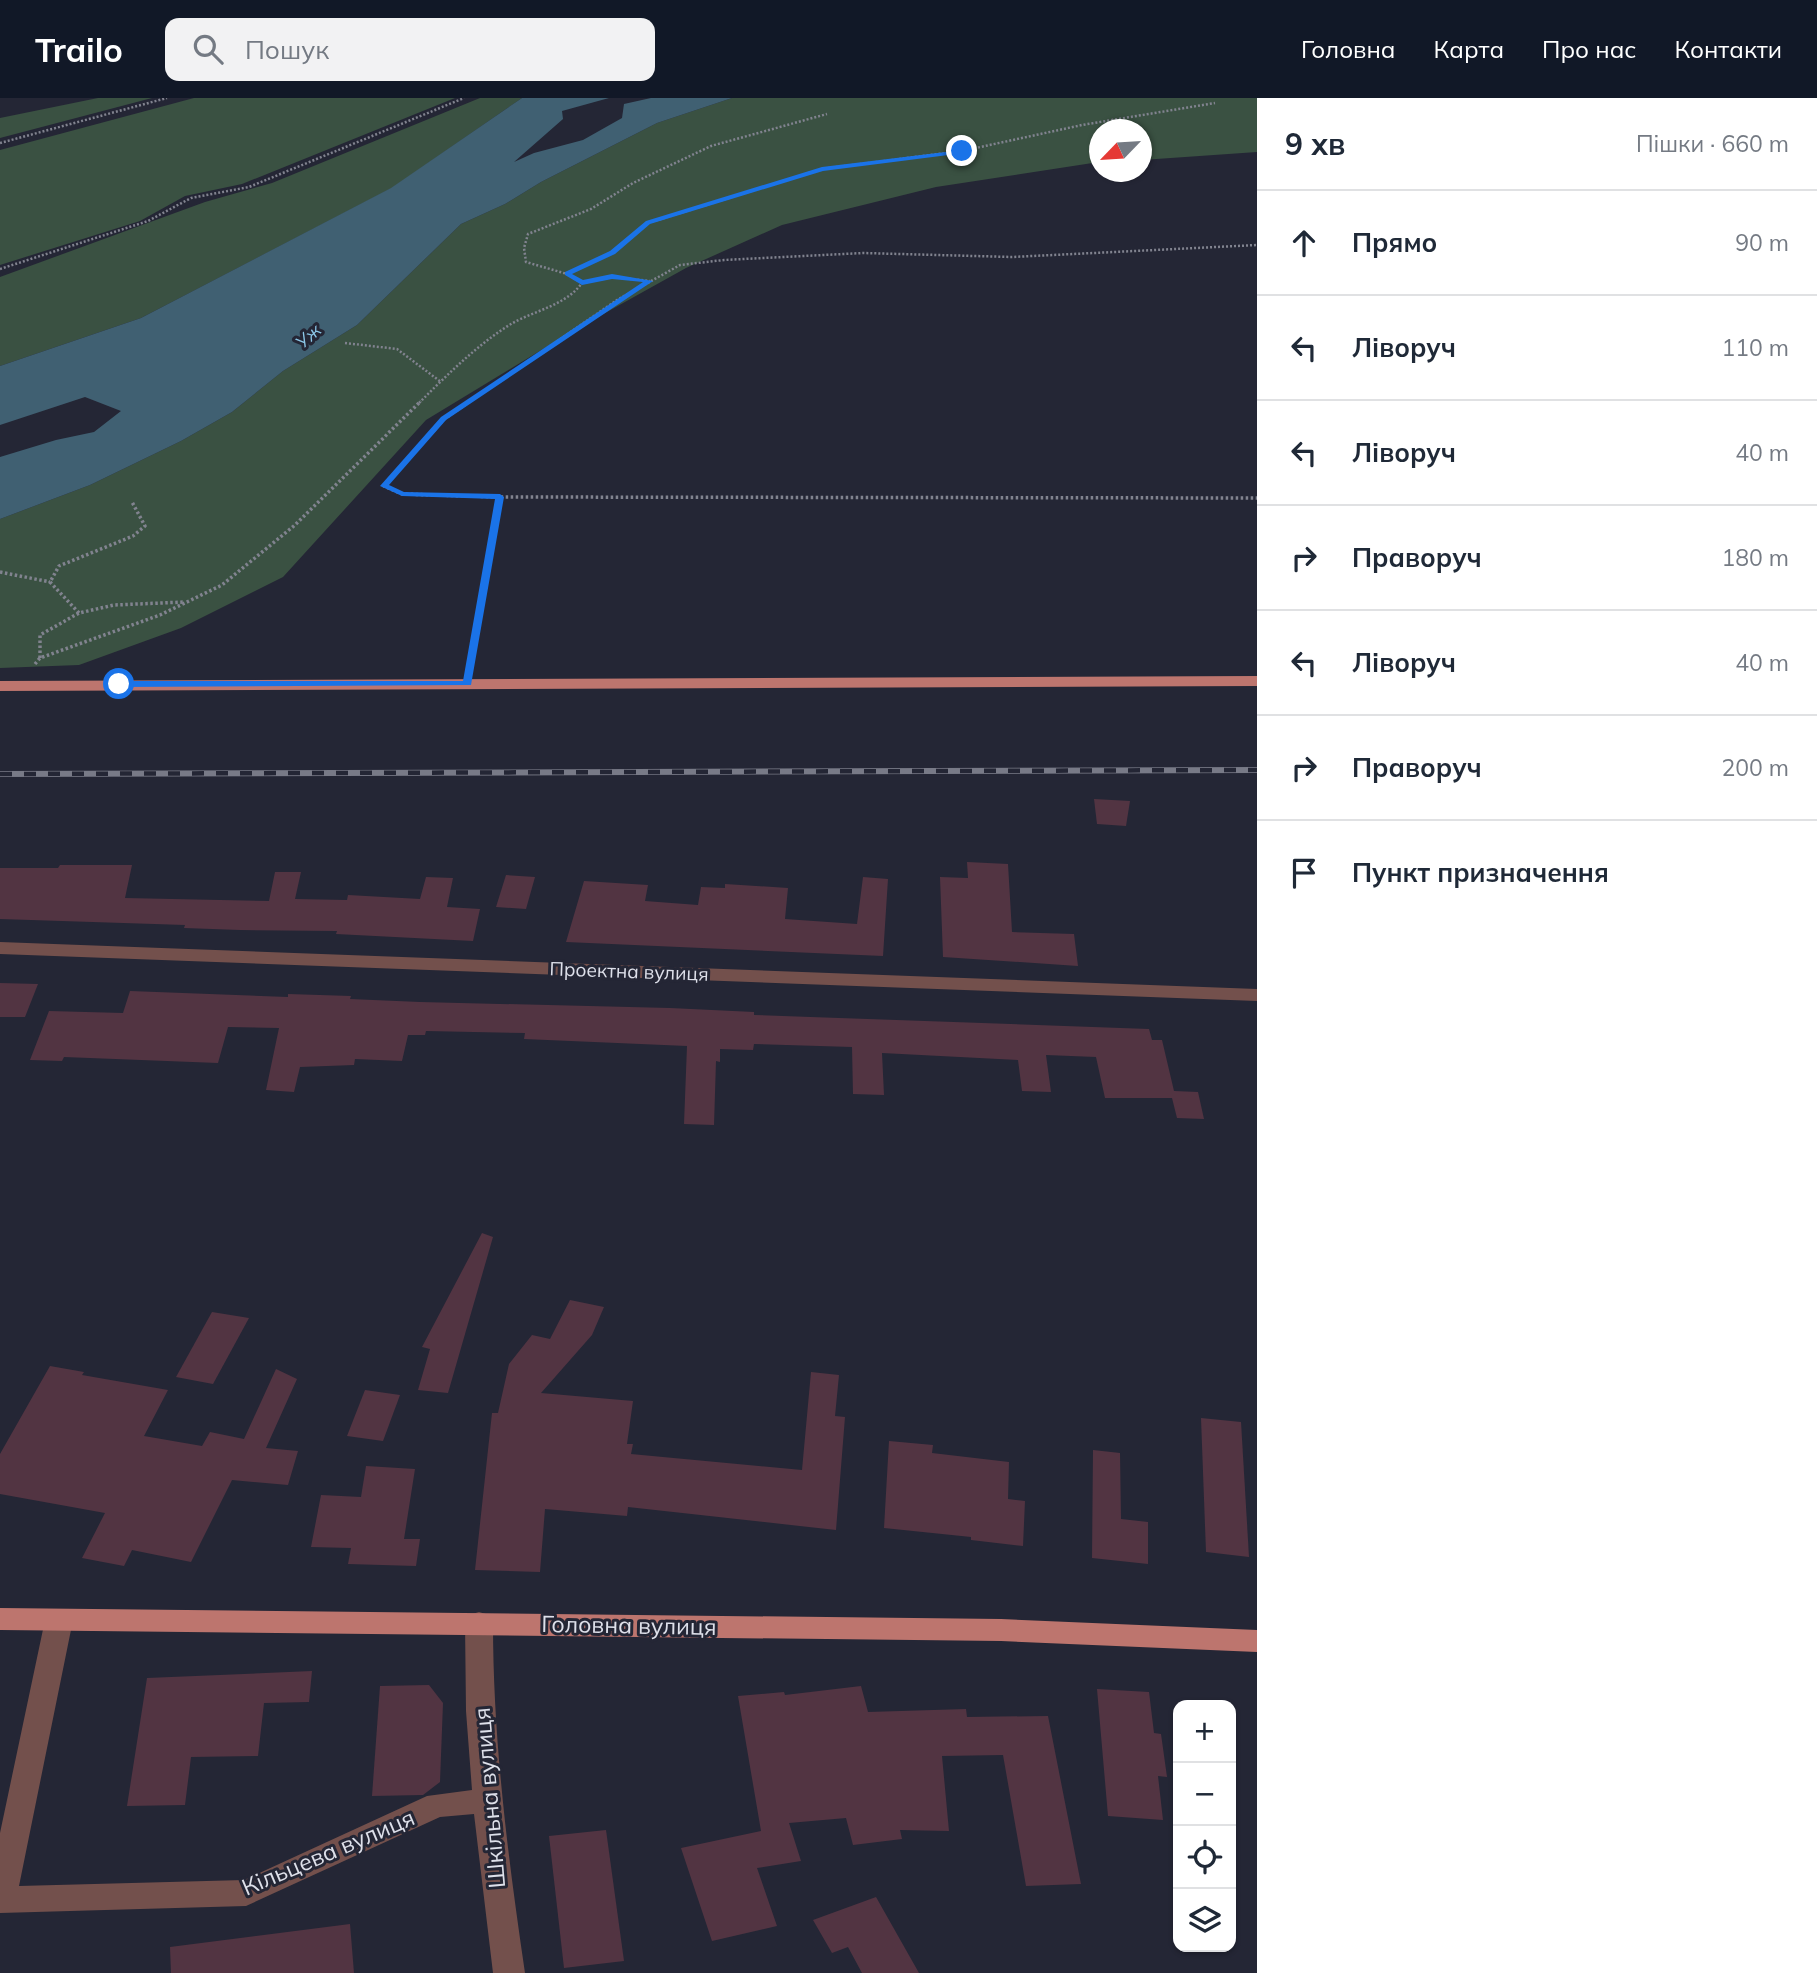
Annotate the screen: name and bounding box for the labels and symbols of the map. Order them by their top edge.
north arrow [1089,119,1152,182]
route end [946,135,977,166]
water label: Уж [290,318,326,353]
route start [103,668,134,699]
street label: Проектна вулиця [549,956,709,986]
street label: Головна вулиця [541,1609,717,1641]
street label: Шкільна вулиця [467,1706,511,1890]
street label: Кільцева вулиця [237,1802,419,1902]

